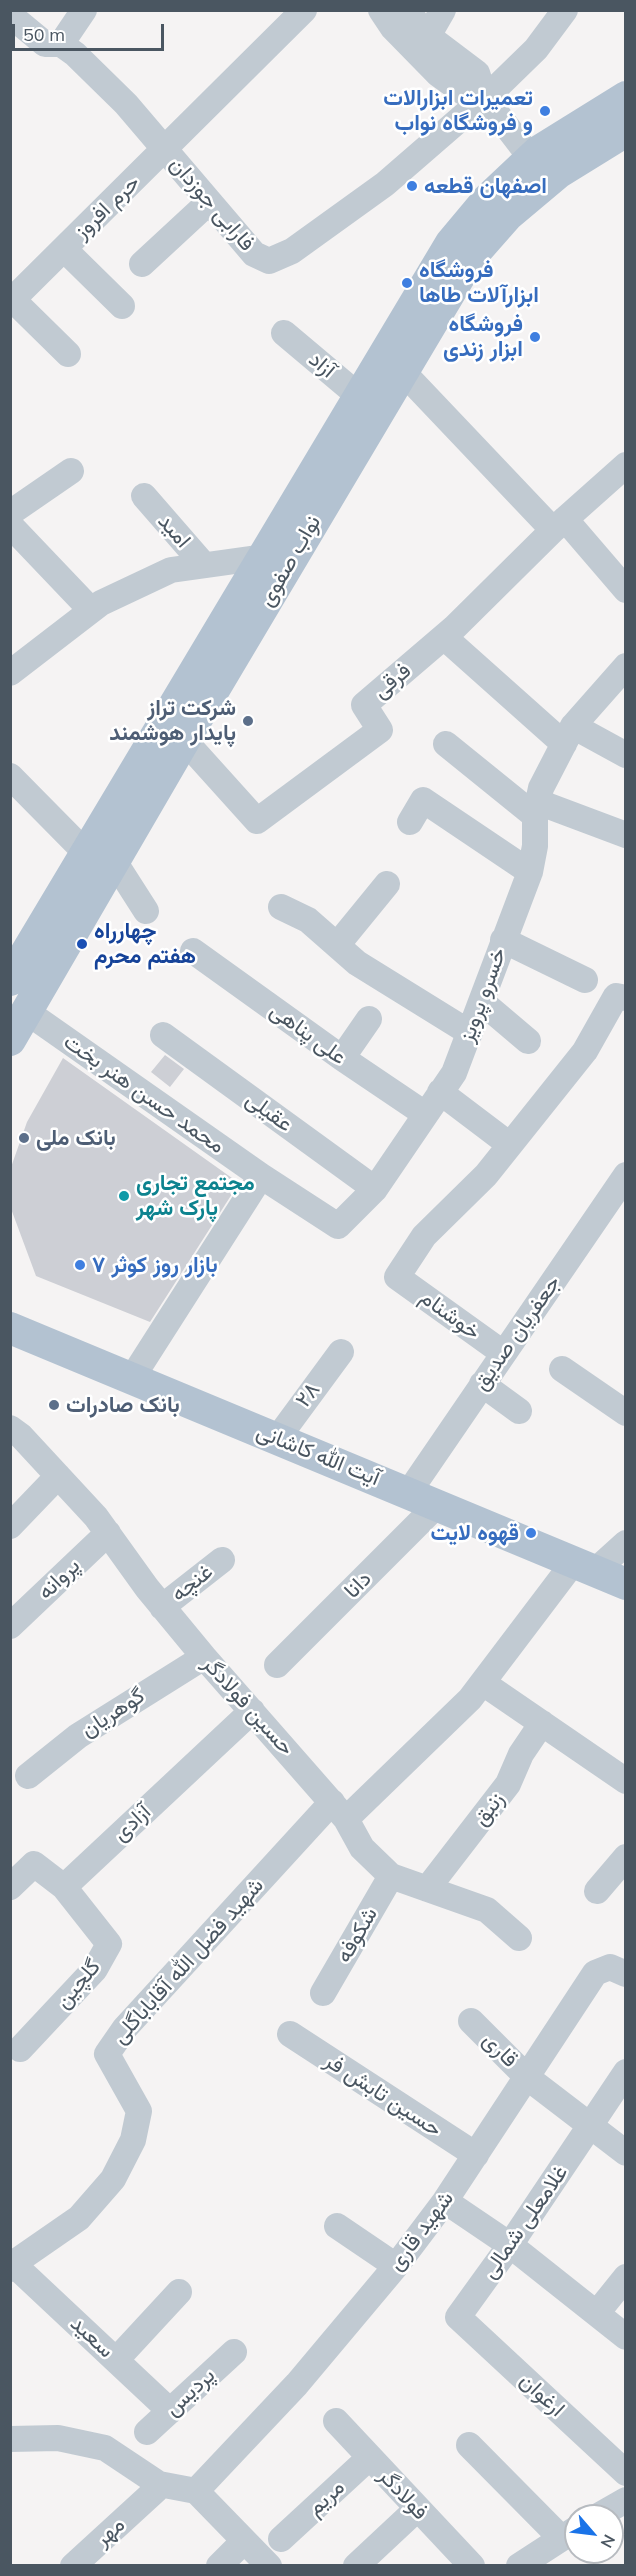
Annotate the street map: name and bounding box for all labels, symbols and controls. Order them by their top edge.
scale bar [15,12,166,50]
text: 50 m [23,23,65,46]
place label: تعمیرات ابزارالات و فروشگاه نواب [383,85,533,136]
marker: تعمیرات ابزارالات و فروشگاه نواب [538,104,552,118]
street label: فارابی جوزدان [164,151,260,257]
street label: حرم افروز [69,169,145,245]
place label: اصفهان قطعه [424,173,547,199]
marker: اصفهان قطعه [405,179,419,193]
place label: فروشگاه ابزارآلات طاها [419,257,539,308]
marker: فروشگاه ابزارآلات طاها [400,276,414,290]
place label: فروشگاه ابزار زندی [443,311,523,362]
marker: فروشگاه ابزار زندی [528,330,542,344]
street label: آزاد [303,346,341,384]
street label: امید [152,509,196,553]
street label: نواب صفوی [253,511,327,611]
street label: فرقی [368,658,416,704]
place label: شرکت تراز پایدار هوشمند [109,695,236,746]
marker: شرکت تراز پایدار هوشمند [241,714,255,728]
place label: چهارراه هفتم محرم [94,918,196,969]
marker: چهارراه هفتم محرم [75,937,89,951]
street label: خسرو پرویز [454,944,512,1046]
street label: علی پناهی [265,997,351,1071]
street label: محمد حسن هنر بخت [58,1029,230,1159]
street label: عقیلی [240,1086,298,1138]
place label: بانک ملی [36,1125,116,1151]
marker: بانک ملی [17,1131,31,1145]
place label: مجتمع تجاری پارک شهر [136,1170,255,1222]
marker: مجتمع تجاری پارک شهر [117,1189,131,1203]
place label: بازار روز کوثر ۷ [92,1252,218,1278]
marker: بازار روز کوثر ۷ [73,1258,87,1272]
street label: جعفریان صدیق [468,1271,566,1395]
street label: خوشنام [415,1284,485,1346]
street label: ۲۸ [290,1377,326,1413]
place label: بانک صادرات [66,1392,180,1418]
marker: بانک صادرات [47,1398,61,1412]
street label: آیت الله کاشانی [252,1418,384,1492]
place label: قهوه لایت [430,1520,519,1546]
marker: قهوه لایت [524,1526,538,1540]
street label: پروانه [32,1553,86,1605]
street label: غنچه [166,1559,218,1607]
street label: دانا [339,1566,377,1604]
street label: حسین فولادگر [197,1651,299,1761]
street label: گوهریان [76,1683,150,1743]
street label: زنبق [468,1787,510,1831]
street label: آزادی [108,1799,156,1847]
street label: شهید فضل الله آقاباباگلی [107,1873,269,2049]
street label: شکوفه [331,1902,383,1968]
street label: گلچین [50,1954,106,2014]
street label: قاری [477,2027,523,2073]
street label: حسین تابش فر [319,2047,447,2143]
street label: غلامعلی شمالی [476,2160,574,2284]
street label: شهید قاری [383,2186,459,2276]
street label: سعید [65,2310,119,2364]
street label: پردیس [159,2362,221,2422]
street label: ارغوان [514,2368,570,2422]
street label: فولادگر [373,2463,433,2525]
street label: مریم [302,2474,350,2522]
north arrow [564,2504,624,2564]
street label: مهر [90,2512,130,2552]
text: N [596,2531,620,2552]

